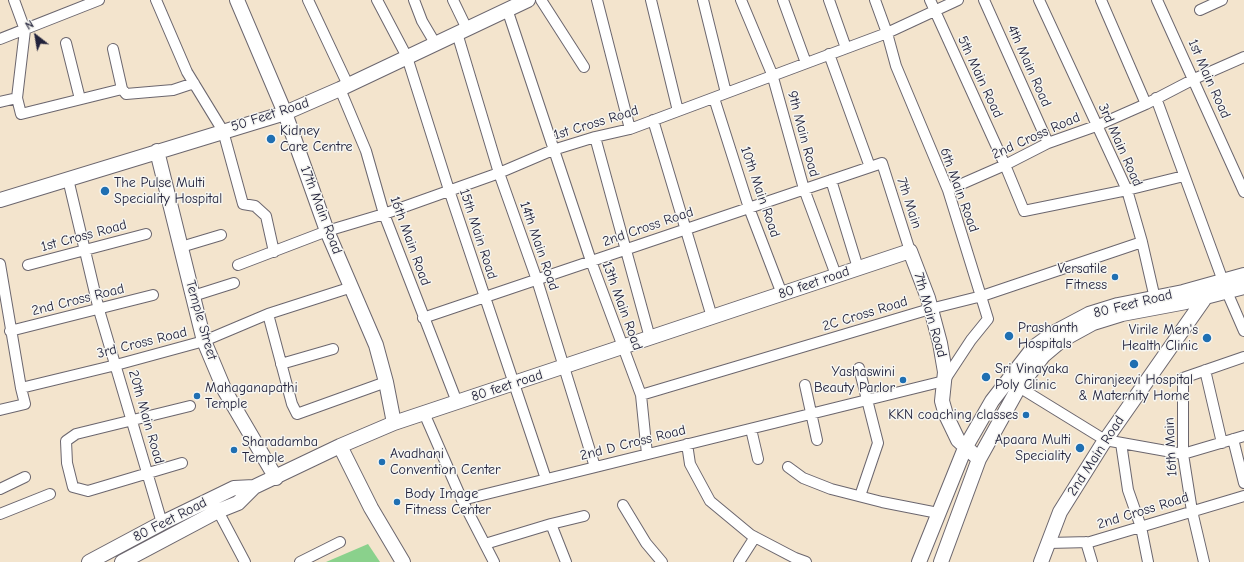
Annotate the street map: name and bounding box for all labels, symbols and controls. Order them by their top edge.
north arrow [16,16,56,56]
text: N [23,18,36,33]
street label: 4th Main Road [1003,23,1055,109]
street label: 5th Main Road [954,33,1006,121]
street label: 1st Main Road [1184,37,1234,121]
street label: 9th Main Road [783,89,823,179]
street label: 50 Feet Road [229,94,311,136]
street label: 3rd Main Road [1094,101,1146,189]
street label: 1st Cross Road [552,102,640,144]
street label: 2nd Cross Road [989,109,1083,163]
place label: Kidney Care Centre [280,123,352,156]
marker: Kidney Care Centre [265,133,277,145]
street label: 10th Main Road [737,144,783,240]
street label: 6th Main Road [936,146,982,234]
street label: 17th Main Road [296,164,346,256]
place label: The Pulse Multi Speciality Hospital [114,175,222,208]
street label: 7th Main [893,175,925,231]
marker: The Pulse Multi Speciality Hospital [99,185,111,197]
street label: 15th Main Road [455,187,501,281]
street label: 16th Main Road [386,194,434,288]
street label: 14th Main Road [516,199,562,293]
street label: 2nd Cross Road [600,204,696,250]
street label: 1st Cross Road [39,217,129,255]
street label: 13th Main Road [598,259,646,353]
place label: Versatile Fitness [1057,261,1107,294]
street label: 80 feet road [776,263,852,303]
street label: 7th Main Road [910,271,950,359]
marker: Versatile Fitness [1110,272,1120,282]
street label: Temple Street [182,278,220,362]
street label: 2nd Cross Road [30,280,126,320]
street label: 80 Feet Road [1092,286,1174,322]
street label: 2C Cross Road [820,293,910,335]
place label: Prashanth Hospitals [1018,320,1078,352]
place label: Virile Men's Health Clinic [1122,322,1198,354]
street label: 3rd Cross Road [95,324,189,362]
marker: Prashanth Hospitals [1003,330,1015,342]
marker: Virile Men's Health Clinic [1201,332,1213,344]
marker: Chiranjeevi Hospital & Maternity Home [1128,358,1140,370]
place label: Sri Vinayaka Poly Clinic [995,361,1069,394]
place label: Yashaswini Beauty Parlor [814,364,895,396]
street label: 80 feet road [469,367,545,405]
street label: 20th Main Road [125,368,167,466]
marker: Sri Vinayaka Poly Clinic [980,371,992,383]
place label: Chiranjeevi Hospital & Maternity Home [1075,372,1193,404]
marker: Yashaswini Beauty Parlor [898,375,908,385]
place label: Mahaganapathi Temple [205,380,298,412]
marker: Mahaganapathi Temple [192,391,202,401]
place label: KKN coaching classes [888,407,1018,423]
marker: KKN coaching classes [1021,410,1031,420]
street label: 2nd Main Road [1064,413,1128,499]
street label: 16th Main [1161,417,1181,477]
street label: 2nd D Cross Road [578,422,688,464]
place label: Apaara Multi Speciality [995,432,1071,464]
place label: Sharadamba Temple [242,434,318,466]
marker: Apaara Multi Speciality [1074,442,1086,454]
marker: Sharadamba Temple [229,445,239,455]
place label: Avadhani Convention Center [390,446,501,478]
marker: Avadhani Convention Center [377,457,387,467]
place label: Body Image Fitness Center [405,486,491,518]
street label: 2nd Cross Road [1095,489,1191,533]
street label: 80 Feet Road [130,494,210,546]
marker: Body Image Fitness Center [392,497,402,507]

